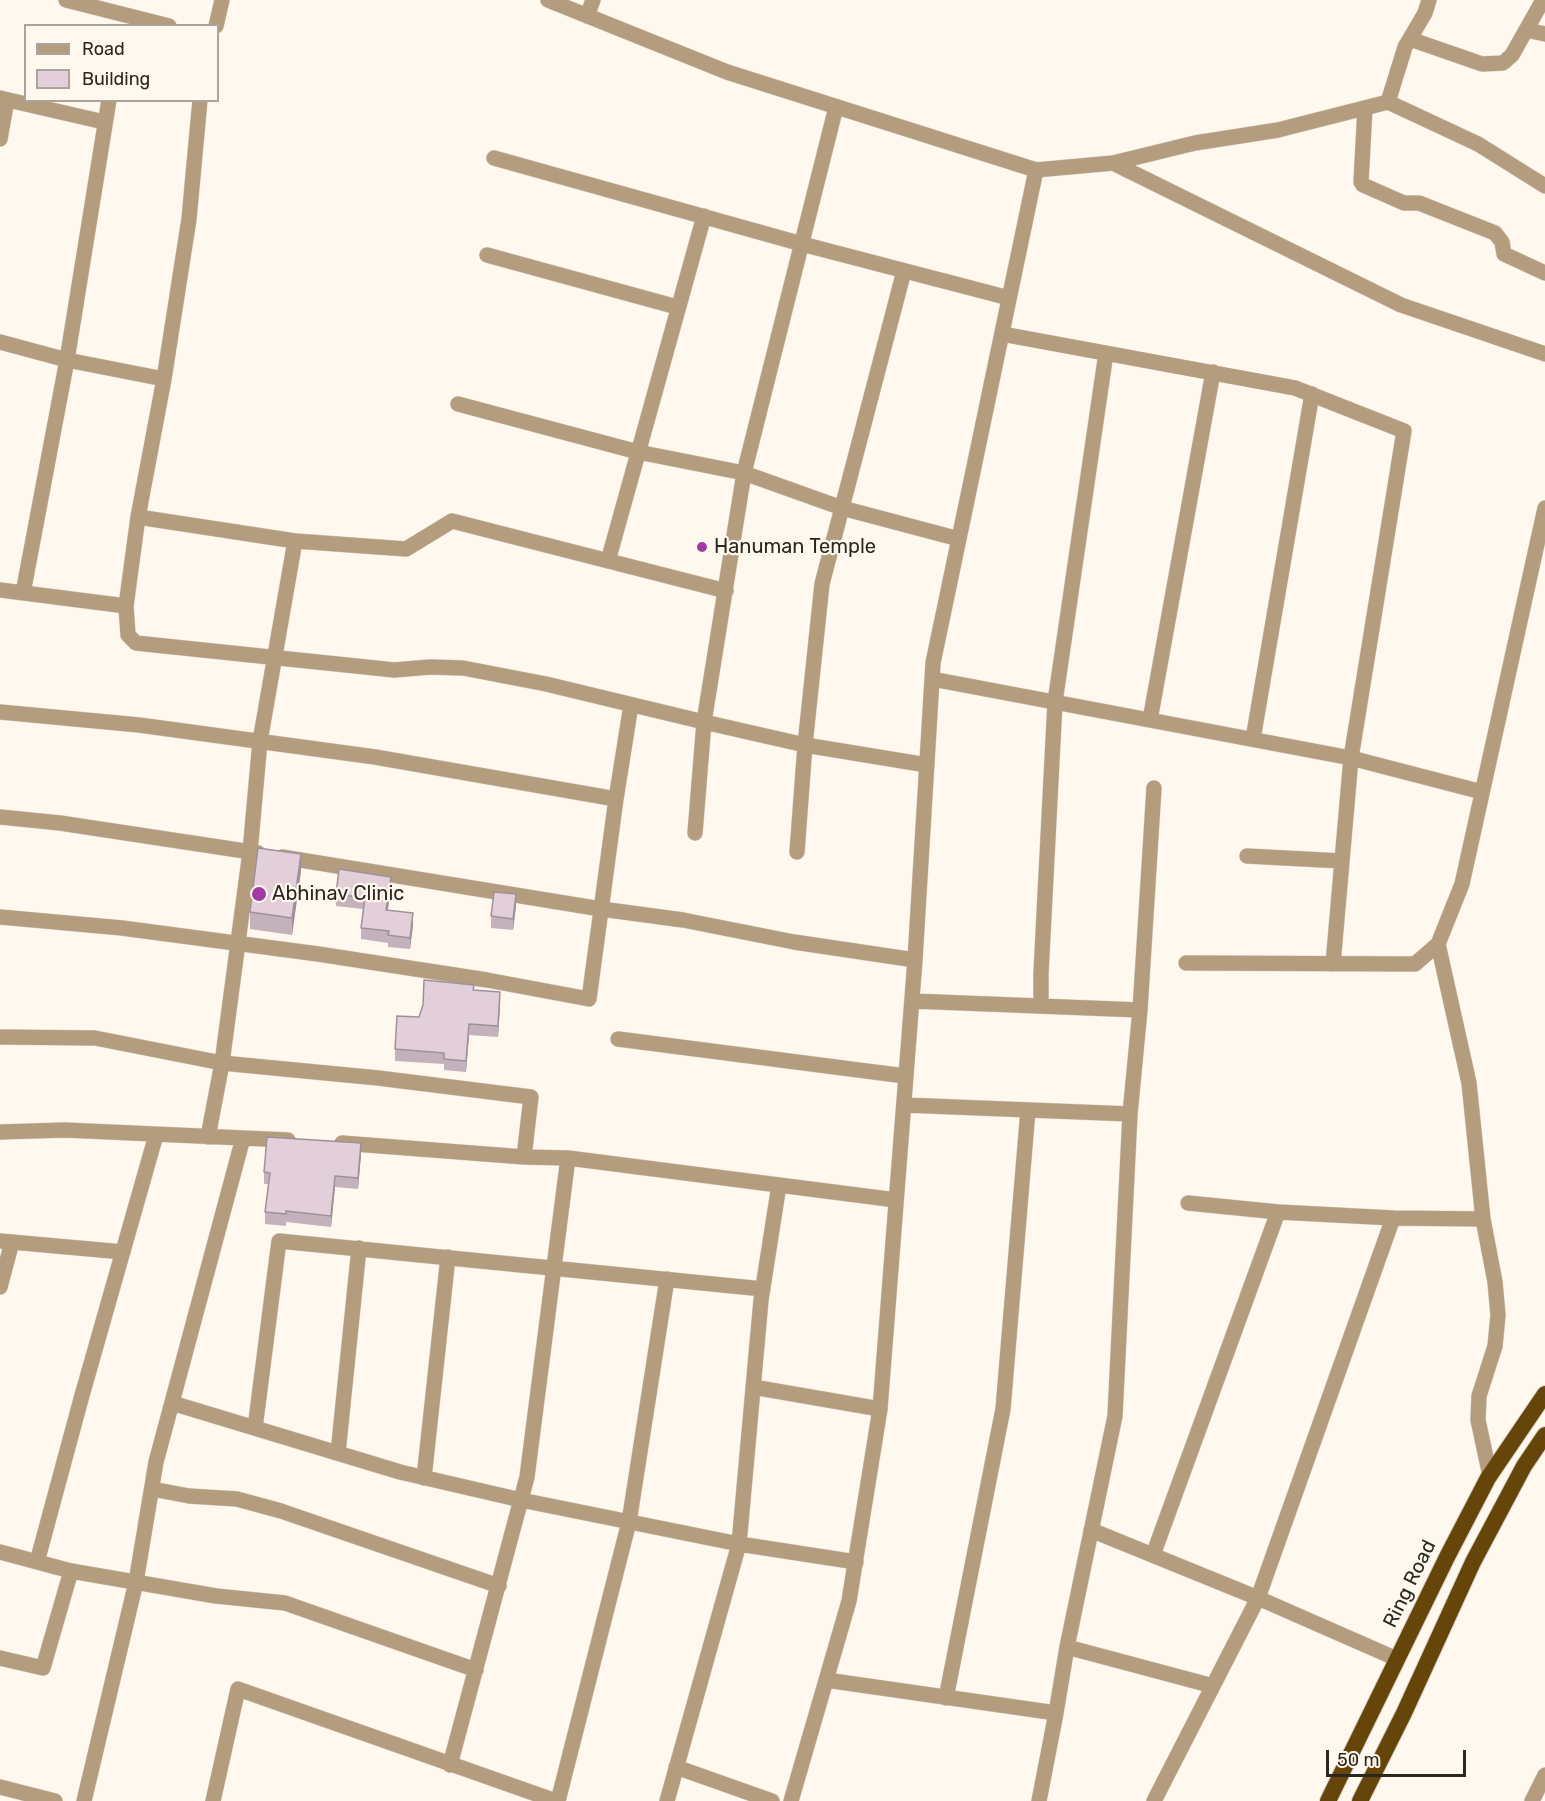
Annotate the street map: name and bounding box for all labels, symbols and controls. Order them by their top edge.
legend [24,24,219,102]
text: Road [82,38,125,60]
text: Building [82,68,150,90]
place label: Hanuman Temple [714,535,876,559]
marker: Hanuman Temple [695,540,709,554]
place label: Abhinav Clinic [272,882,404,906]
marker: Abhinav Clinic [250,885,268,903]
street label: Ring Road [1379,1536,1441,1632]
scale bar [1329,1738,1468,1776]
text: 50 m [1337,1749,1380,1771]

